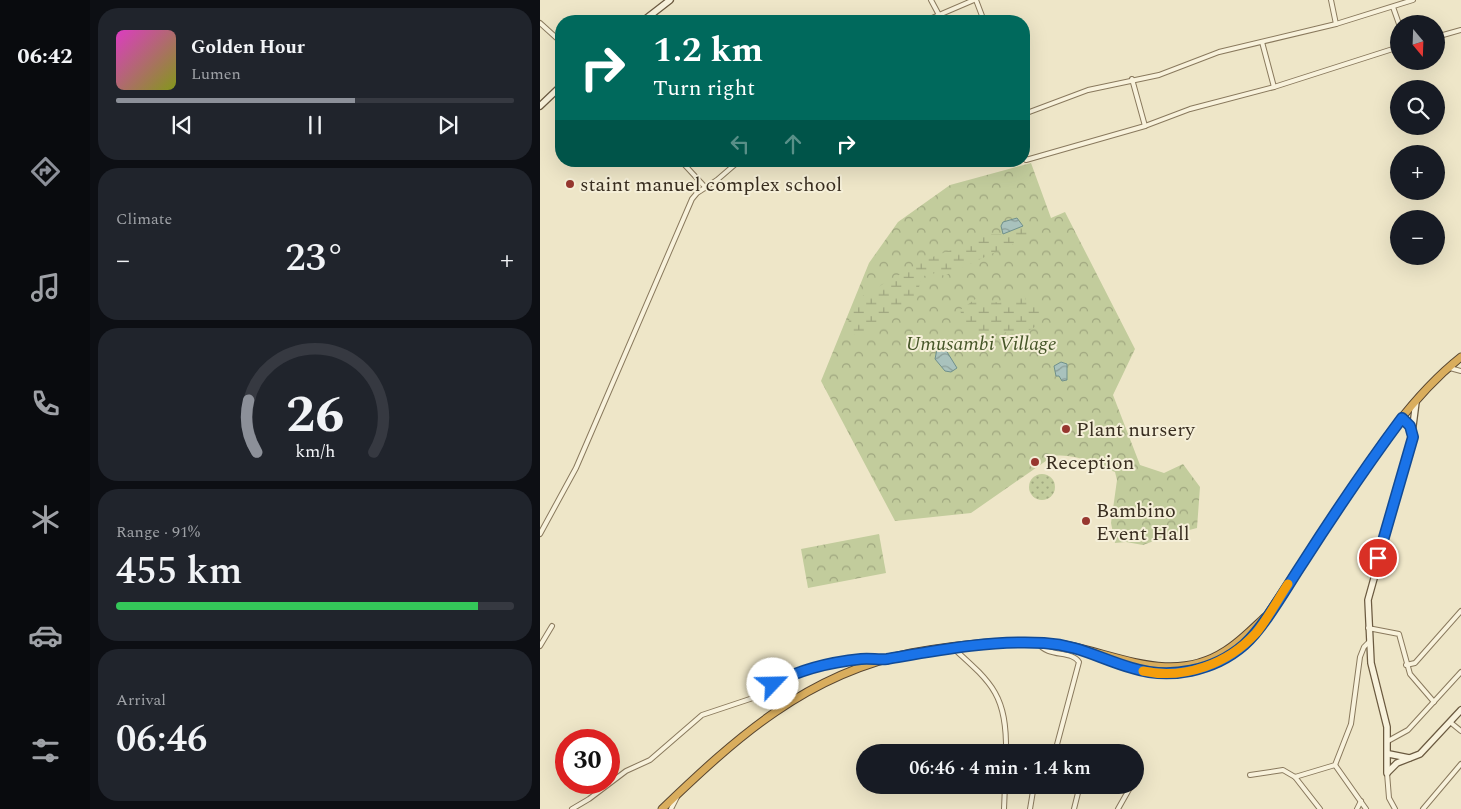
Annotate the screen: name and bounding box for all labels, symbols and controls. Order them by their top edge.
north arrow [1390,15,1445,70]
map controls [1390,15,1445,265]
text: 1.2 km [653,24,763,77]
text: Golden Hour [191,33,305,62]
icon: right [570,35,635,100]
text: 06:42 [17,40,73,73]
text: Lumen [191,62,241,86]
text: Turn right [653,72,755,105]
button: search [1390,80,1445,135]
icon: previous [168,111,196,139]
icon: pause [301,111,329,139]
icon: next [434,111,462,139]
icon: left [726,130,754,158]
icon: ahead [779,130,807,158]
icon: right [832,130,860,158]
button: + [1390,145,1445,200]
icon: directions [28,154,63,189]
place label: staint manuel complex school [580,170,842,200]
marker: staint manuel complex school [564,178,576,190]
text: Climate [116,207,172,231]
button: − [1390,210,1445,265]
text: 23° [285,230,345,288]
text: − [116,239,130,282]
text: + [500,239,514,282]
icon: music [28,270,63,305]
park label: Umusambi Village [905,329,1057,359]
text: 26 [286,376,344,455]
icon: phone [28,386,63,421]
place label: Plant nursery [1076,415,1196,445]
marker: Plant nursery [1060,423,1072,435]
text: km/h [295,438,335,465]
place label: Reception [1045,448,1134,478]
marker: Reception [1029,456,1041,468]
place label: Bambino Event Hall [1096,496,1190,549]
icon: climate [28,502,63,537]
marker: Bambino Event Hall [1080,515,1092,527]
text: Range · 91% [116,520,200,544]
pin [1357,537,1399,579]
text: 455 km [116,543,242,601]
icon: arrive [1364,544,1392,572]
icon: car [28,618,63,653]
position arrow [746,657,798,709]
text: Arrival [116,688,166,712]
text: 06:46 [116,711,207,769]
speed limit sign: 30 [555,729,620,794]
icon: filters [28,733,63,768]
text: 06:46 · 4 min · 1.4 km [909,754,1091,783]

